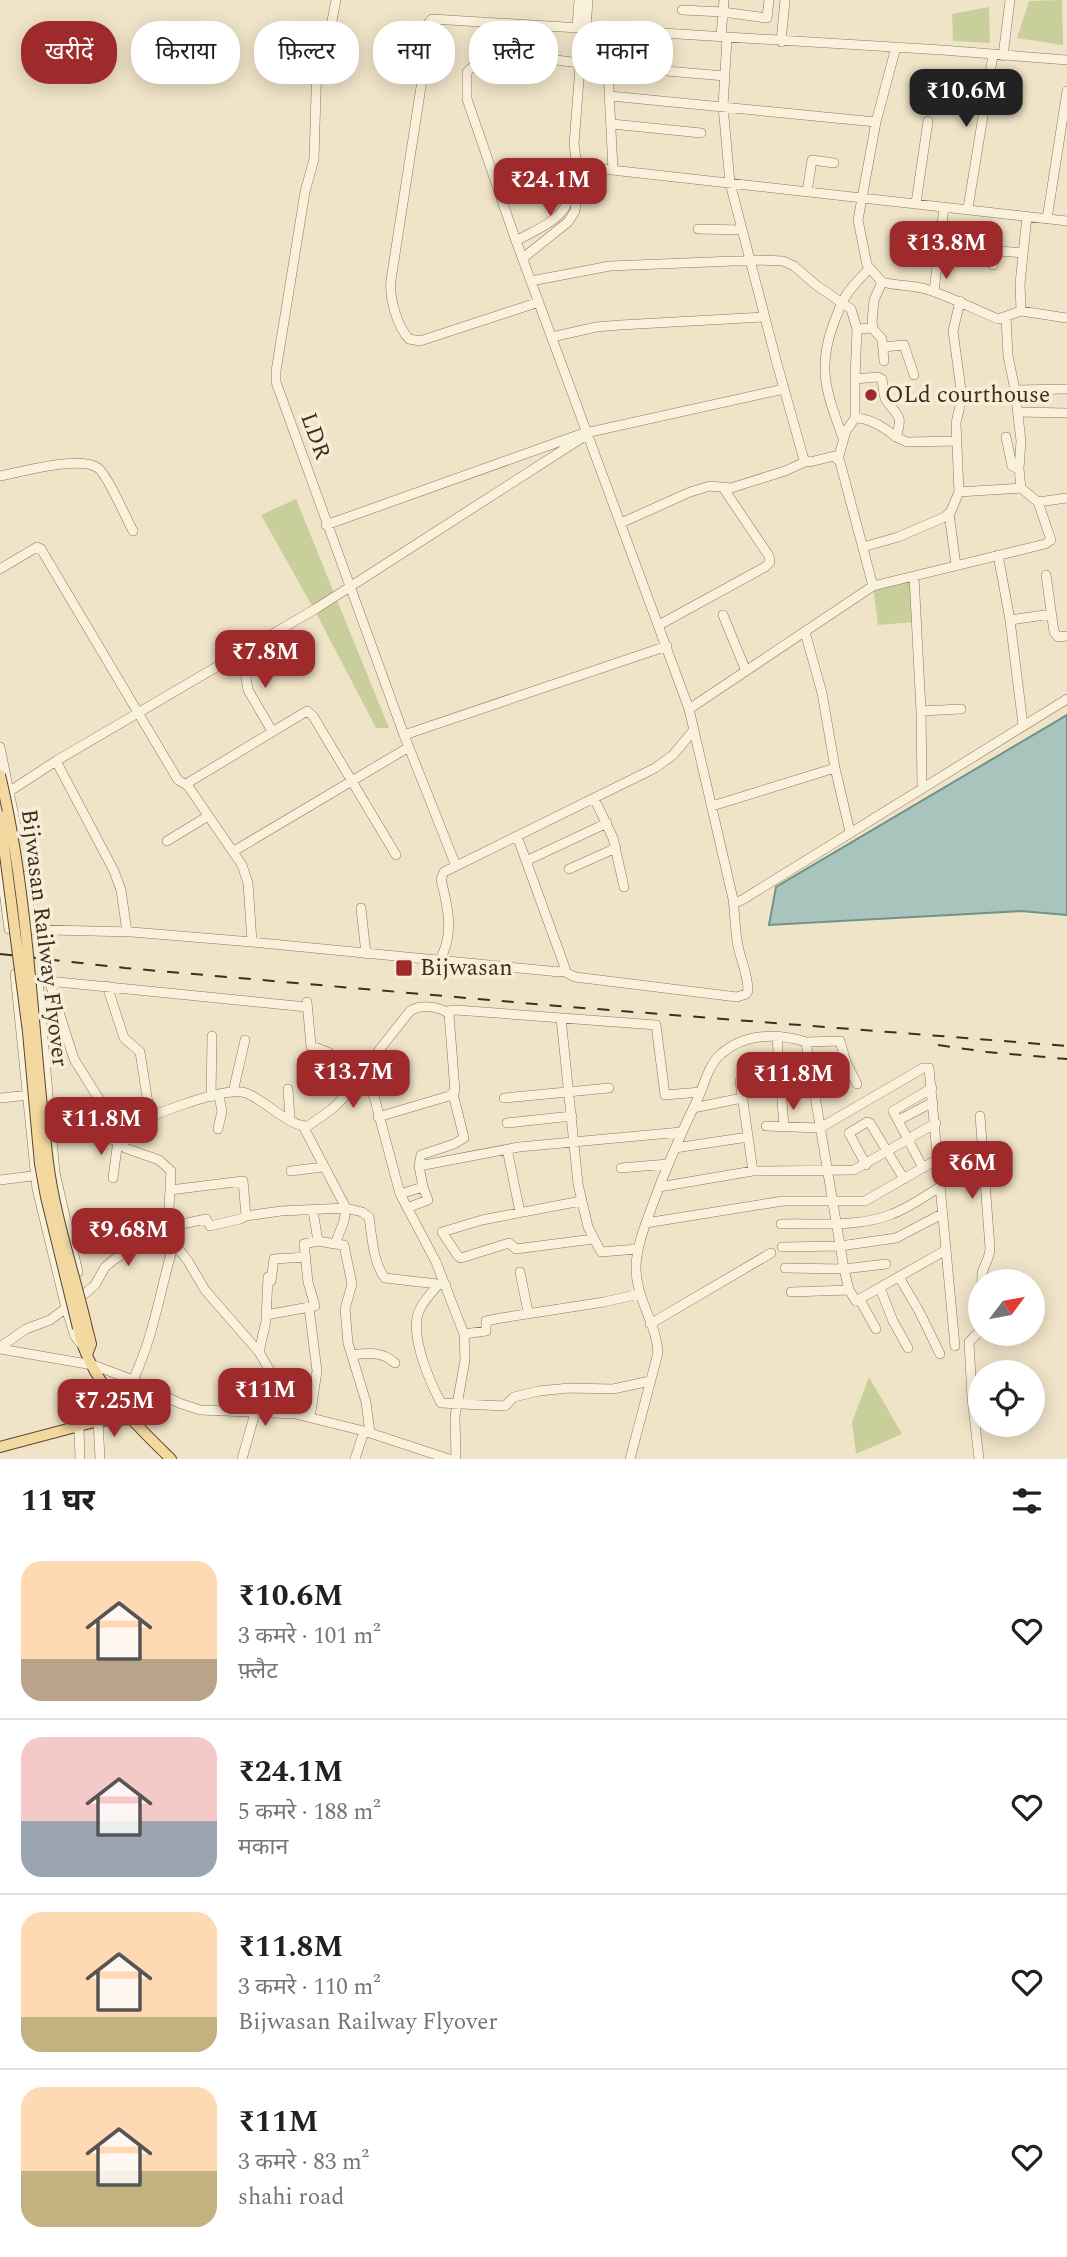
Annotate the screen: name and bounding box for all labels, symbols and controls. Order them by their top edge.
chip: खरीदें [21,21,117,84]
chip: किराया [131,21,240,84]
chip: फ़िल्टर [254,21,359,84]
chip: नया [373,21,455,84]
chip: फ़्लैट [469,21,558,84]
chip: मकान [572,21,673,84]
pin: ₹10.6M [909,69,1023,129]
text: ₹10.6M [926,74,1006,109]
pin: ₹24.1M [493,158,607,218]
text: ₹24.1M [510,163,590,198]
pin: ₹13.8M [889,222,1003,281]
text: ₹13.8M [906,226,986,261]
place label: OLd courthouse [885,378,1050,413]
marker: OLd courthouse [863,387,879,403]
street label: LDR [290,408,340,465]
pin: ₹7.8M [216,630,314,690]
text: ₹7.8M [231,635,299,670]
street label: Bijwasan Railway Flyover [11,807,77,1069]
place label: Bijwasan [420,951,513,986]
marker: Bijwasan [394,958,414,978]
pin: ₹13.7M [296,1050,410,1110]
pin: ₹11.8M [736,1052,850,1112]
text: ₹13.7M [313,1055,393,1090]
text: ₹11.8M [753,1057,833,1092]
pin: ₹11.8M [44,1098,158,1157]
text: ₹11.8M [61,1102,141,1137]
pin: ₹6M [938,1142,1006,1201]
text: ₹6M [948,1146,996,1181]
pin: ₹9.68M [71,1208,185,1268]
text: ₹9.68M [88,1213,168,1248]
north arrow [968,1269,1045,1346]
map controls [968,1269,1045,1437]
button: locate [968,1360,1045,1437]
pin: ₹11M [224,1368,306,1428]
text: ₹11M [234,1373,296,1408]
pin: ₹7.25M [57,1380,171,1439]
text: ₹7.25M [74,1384,154,1419]
text: 11 घर [21,1478,95,1524]
icon: filters [1008,1482,1046,1520]
text: ₹10.6M [238,1573,343,1619]
icon: home [77,1589,161,1673]
icon: heart [1008,1612,1046,1650]
text: 3 कमरे · 101 m² [238,1619,381,1654]
text: फ़्लैट [238,1654,278,1689]
text: ₹24.1M [238,1749,343,1795]
icon: home [77,1765,161,1849]
icon: heart [1008,1788,1046,1826]
text: 5 कमरे · 188 m² [238,1795,381,1830]
text: मकान [238,1830,288,1865]
text: ₹11.8M [238,1924,343,1970]
icon: home [77,1940,161,2024]
icon: heart [1008,1963,1046,2001]
text: 3 कमरे · 110 m² [238,1970,381,2005]
text: Bijwasan Railway Flyover [238,2005,498,2040]
text: ₹11M [238,2099,318,2145]
icon: home [77,2115,161,2199]
icon: heart [1008,2138,1046,2176]
text: 3 कमरे · 83 m² [238,2145,369,2180]
text: shahi road [238,2180,344,2215]

